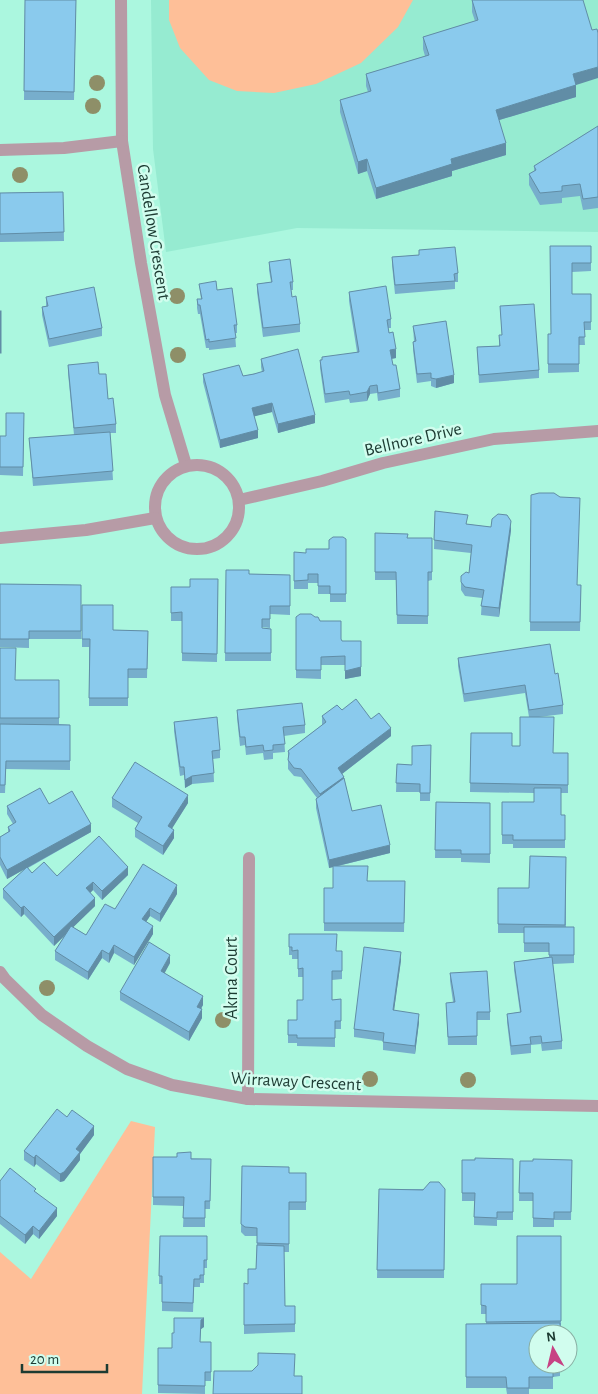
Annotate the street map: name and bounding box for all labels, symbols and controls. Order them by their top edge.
street label: Candellow Crescent [133,163,173,301]
street label: Bellnore Drive [363,420,464,460]
street label: Akma Court [223,936,241,1019]
street label: Wirraway Crescent [230,1070,362,1094]
north arrow [528,1324,578,1374]
text: N [546,1330,557,1345]
scale bar [22,1342,108,1374]
text: 20 m [30,1352,59,1367]

